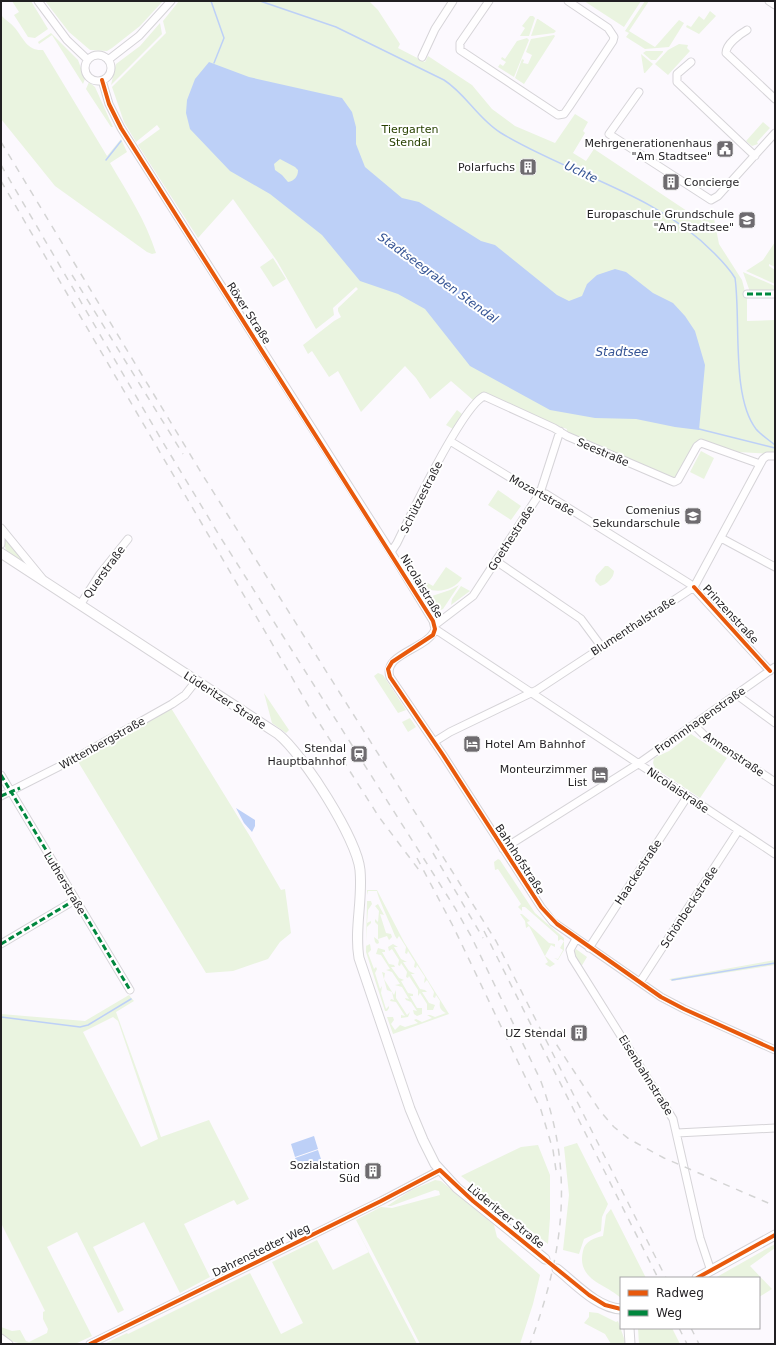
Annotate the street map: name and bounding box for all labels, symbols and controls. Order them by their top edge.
park label: Tiergarten Stendal [381,123,438,149]
place label: Mehrgenerationenhaus "Am Stadtsee" [584,137,712,163]
public building icon: Mehrgenerationenhaus "Am Stadtsee" [715,139,735,159]
building icon: Polarfuchs [518,157,538,177]
water label: Uchte [562,158,600,186]
place label: Polarfuchs [458,161,515,174]
building icon: Concierge [661,172,681,192]
place label: Concierge [684,176,740,189]
place label: Europaschule Grundschule "Am Stadtsee" [587,208,734,234]
school or university icon: Europaschule Grundschule "Am Stadtsee" [737,210,757,230]
water label: Stadtseegraben Stendal [375,230,501,327]
street label: Röxer Straße [224,280,273,347]
water label: Stadtsee [595,345,649,359]
street label: Seestraße [575,436,631,469]
street label: Schützestraße [398,459,445,535]
street label: Mozartstraße [507,472,577,519]
street label: Goethestraße [486,503,537,573]
place label: Comenius Sekundarschule [592,504,680,530]
school or university icon: Comenius Sekundarschule [683,506,703,526]
street label: Querstraße [81,543,128,601]
street label: Nicolaistraße [397,552,446,621]
street label: Prinzenstraße [700,582,761,647]
street label: Blumenthalstraße [589,594,678,659]
street label: Lüderitzer Straße [181,669,268,732]
street label: Frommhagenstraße [653,684,748,757]
street label: Wittenbergstraße [57,714,148,772]
street label: Annenstraße [701,729,767,780]
hotel icon: Hotel Am Bahnhof [462,734,482,754]
place label: Hotel Am Bahnhof [485,738,586,751]
place label: Stendal Hauptbahnhof [267,742,347,768]
station icon: Stendal Hauptbahnhof [349,744,369,764]
place label: Monteurzimmer List [500,763,588,789]
hotel icon: Monteurzimmer List [590,765,610,785]
street label: Nicolaistraße [644,765,711,816]
street label: Bahnhofstraße [492,822,547,897]
street label: Haackestraße [612,837,665,907]
street label: Lutherstraße [41,850,88,917]
street label: Schönbeckstraße [658,864,721,951]
building icon: UZ Stendal [569,1023,589,1043]
place label: UZ Stendal [505,1027,566,1040]
street label: Eisenbahnstraße [616,1033,676,1118]
place label: Sozialstation Süd [290,1159,360,1185]
building icon: Sozialstation Süd [363,1161,383,1181]
street label: Lüderitzer Straße [465,1181,547,1252]
street label: Dahrenstedter Weg [210,1221,312,1280]
legend [620,1277,760,1329]
text: Radweg [656,1286,704,1300]
text: Weg [656,1306,682,1320]

